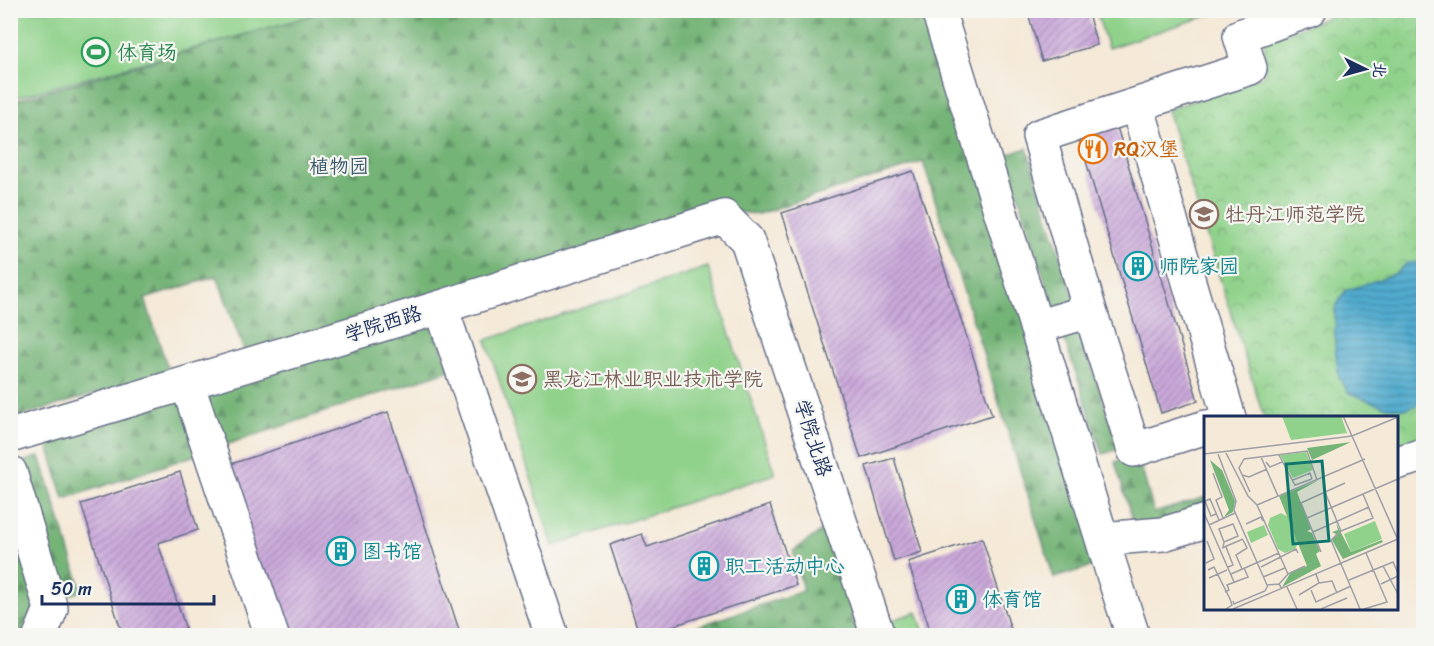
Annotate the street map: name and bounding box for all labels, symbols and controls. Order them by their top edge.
place label: 体育场 [117,35,177,70]
sports icon: 体育场 [80,36,112,68]
north arrow [1335,39,1395,99]
text: 北 [1364,61,1395,80]
place label: RQ汉堡 [1114,132,1179,167]
restaurant icon: RQ汉堡 [1077,133,1109,165]
park label: 植物园 [309,149,369,184]
place label: 牡丹江师范学院 [1225,197,1365,232]
school or university icon: 牡丹江师范学院 [1188,198,1220,230]
place label: 师院家园 [1159,249,1239,284]
building icon: 师院家园 [1122,250,1154,282]
street label: 学院西路 [340,295,427,352]
place label: 黑龙江林业职业技术学院 [543,362,763,397]
school or university icon: 黑龙江林业职业技术学院 [506,363,538,395]
street label: 学院北路 [784,395,842,482]
inset map [1204,416,1398,610]
place label: 图书馆 [362,534,422,569]
building icon: 图书馆 [325,535,357,567]
place label: 职工活动中心 [725,549,845,584]
building icon: 职工活动中心 [688,550,720,582]
scale bar [42,568,214,606]
text: 50 m [51,573,92,605]
place label: 体育馆 [982,582,1042,617]
building icon: 体育馆 [945,583,977,615]

